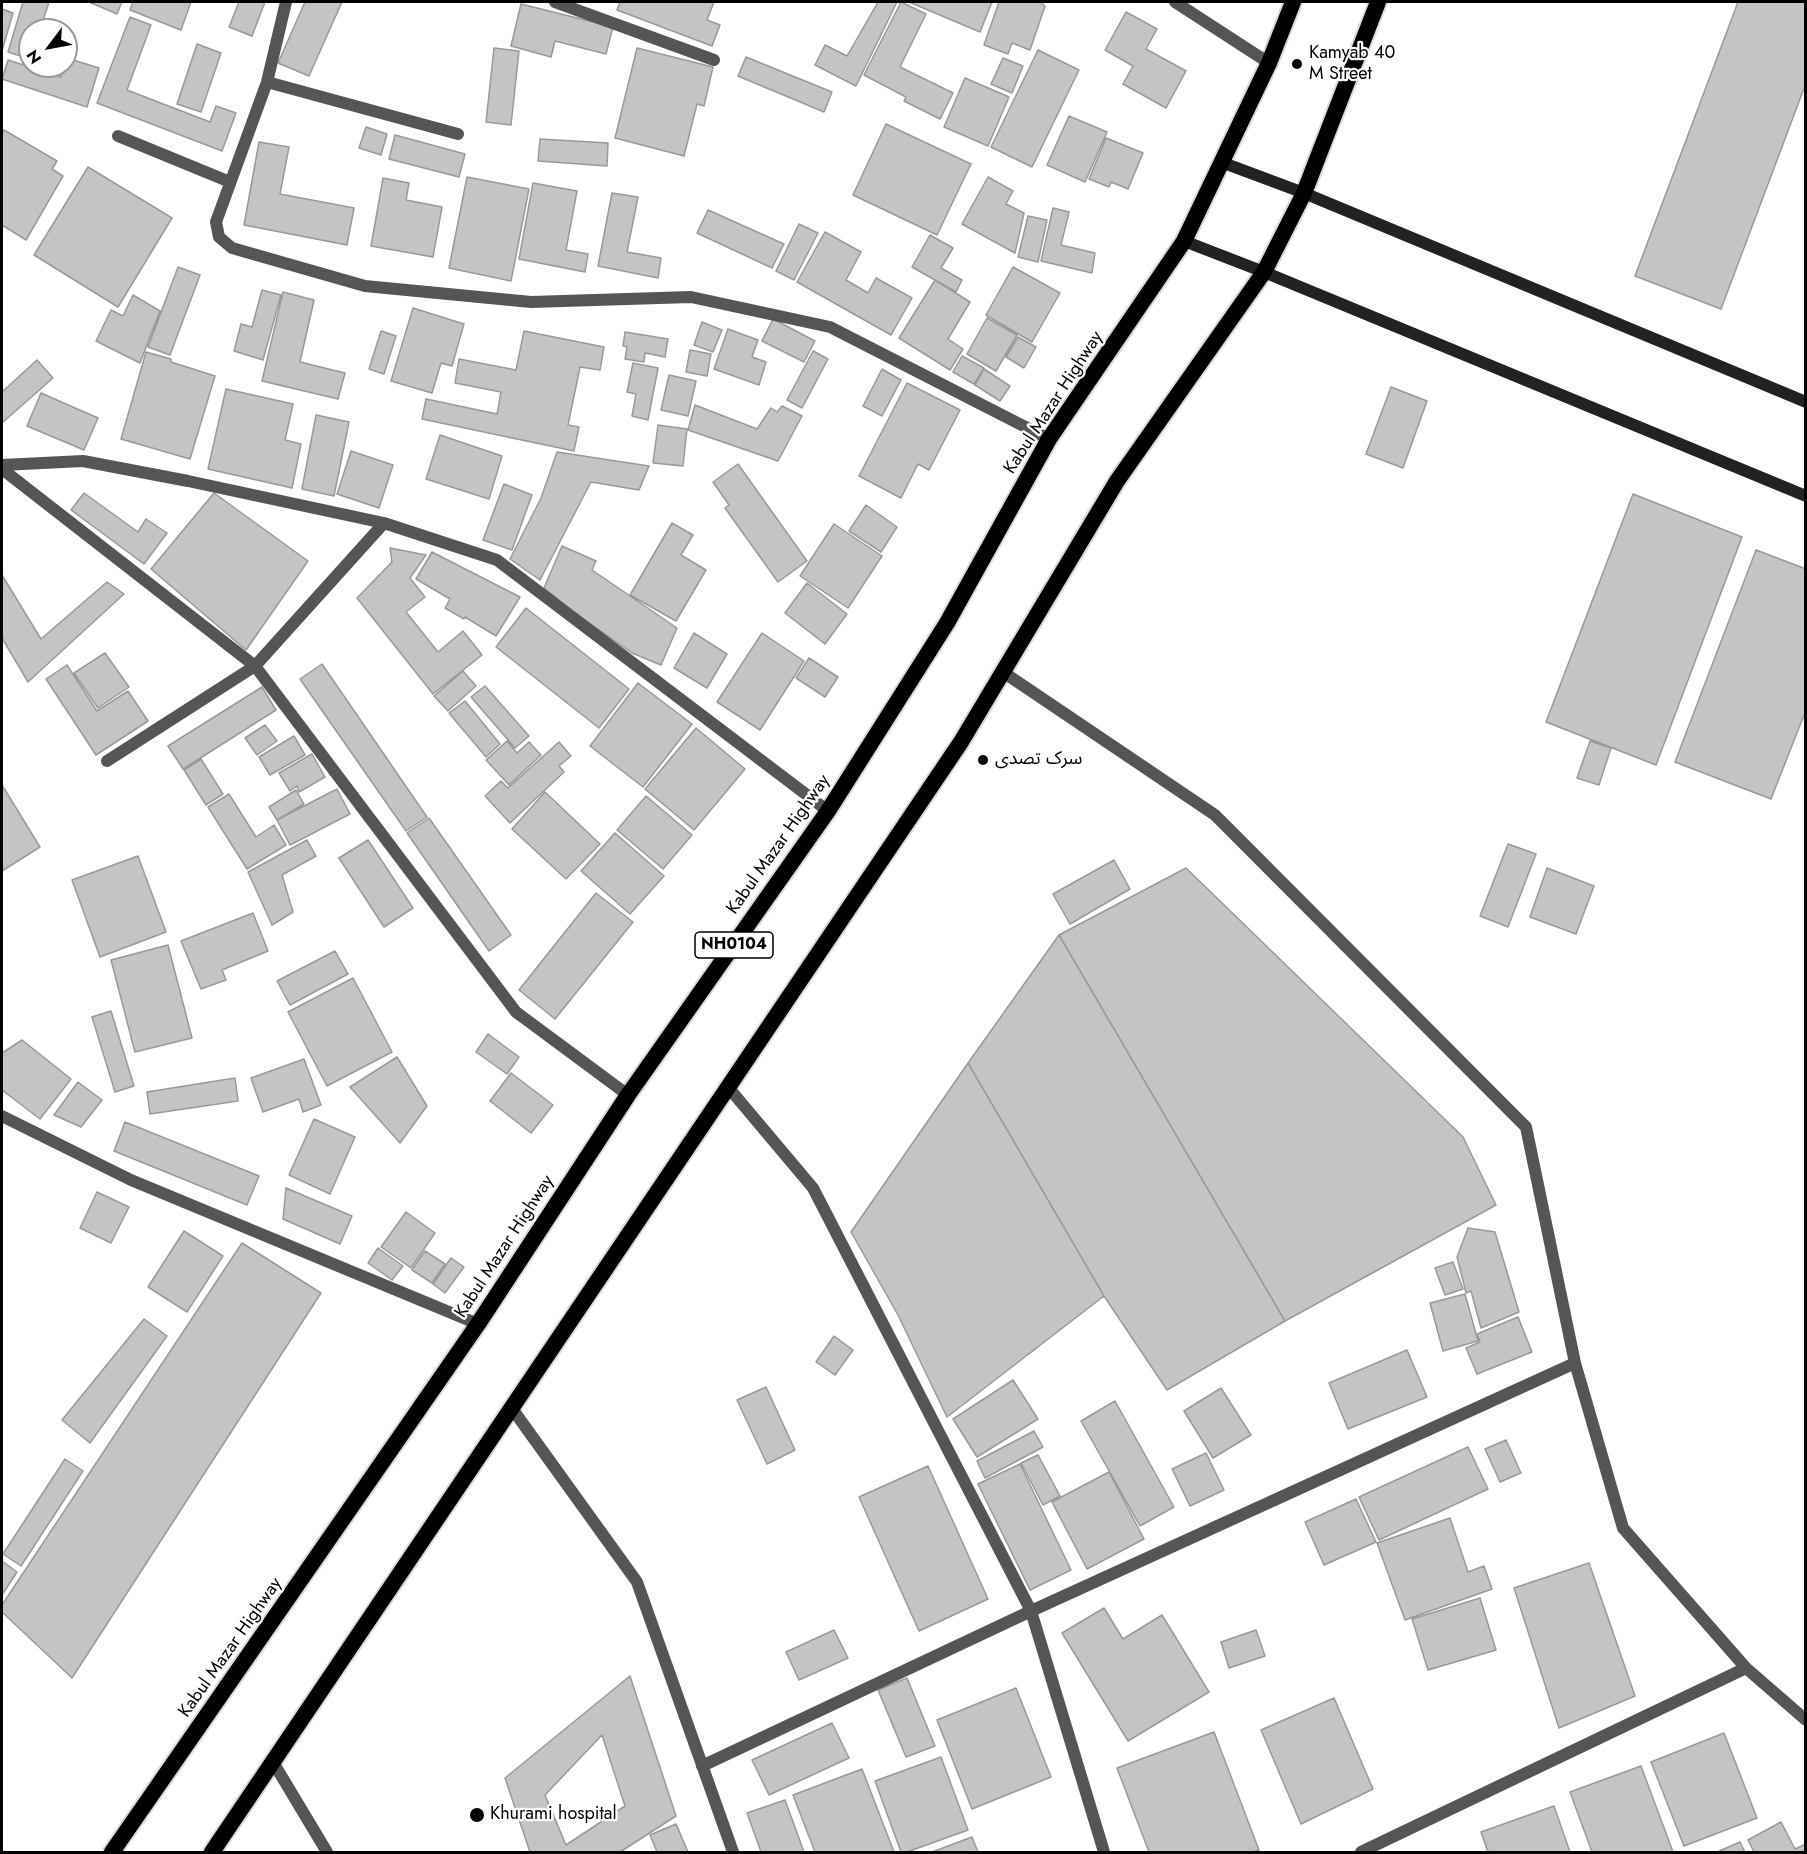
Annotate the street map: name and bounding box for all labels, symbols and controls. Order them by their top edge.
north arrow [18,18,78,78]
place label: Kamyab 40 M Street [1309,43,1395,86]
text: N [21,45,47,68]
marker: Kamyab 40 M Street [1290,57,1304,71]
street label: Kabul Mazar Highway [1000,328,1108,478]
place label: سرک تصدی [995,749,1082,771]
marker: سرک تصدی [976,753,990,767]
street label: Kabul Mazar Highway [723,771,835,919]
road number: NH0104 [695,932,773,958]
street label: Kabul Mazar Highway [451,1172,559,1322]
street label: Kabul Mazar Highway [175,1574,287,1722]
place label: Khurami hospital [490,1804,617,1826]
marker: Khurami hospital [468,1806,486,1824]

